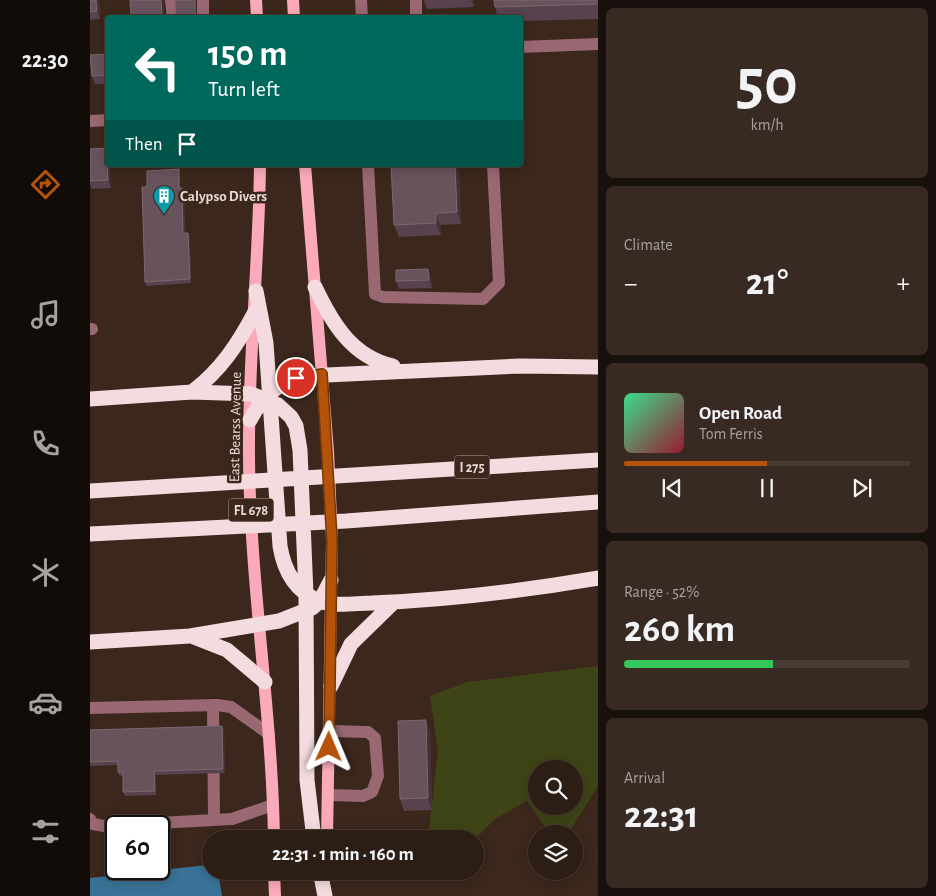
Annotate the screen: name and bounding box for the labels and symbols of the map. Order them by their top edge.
building icon: Calypso Divers [152,184,176,215]
place label: Calypso Divers [180,189,267,204]
pin [275,357,317,399]
street label: East Bearss Avenue [227,372,244,482]
road number: I 275 [454,456,490,478]
road number: FL 678 [228,498,274,522]
position arrow [302,720,354,772]
speed limit sign: 60 [105,815,170,880]

